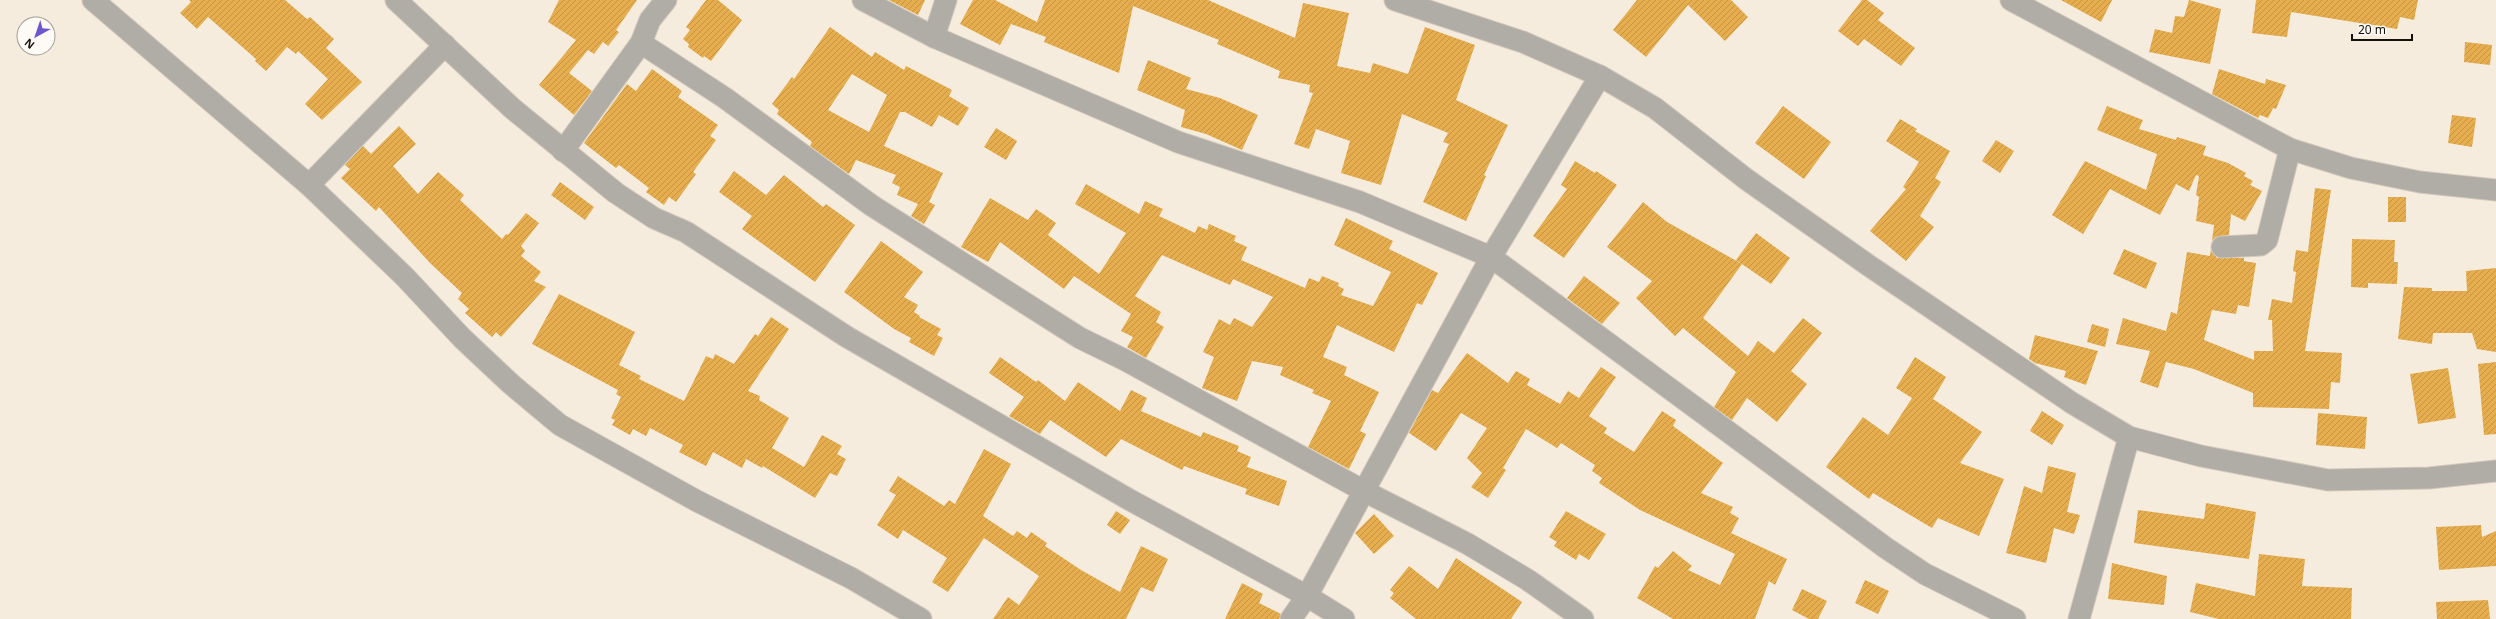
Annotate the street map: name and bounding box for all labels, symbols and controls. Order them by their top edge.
north arrow [16,16,56,56]
scale bar [2352,16,2412,42]
text: 20 m [2358,21,2386,38]
text: N [21,35,38,53]

